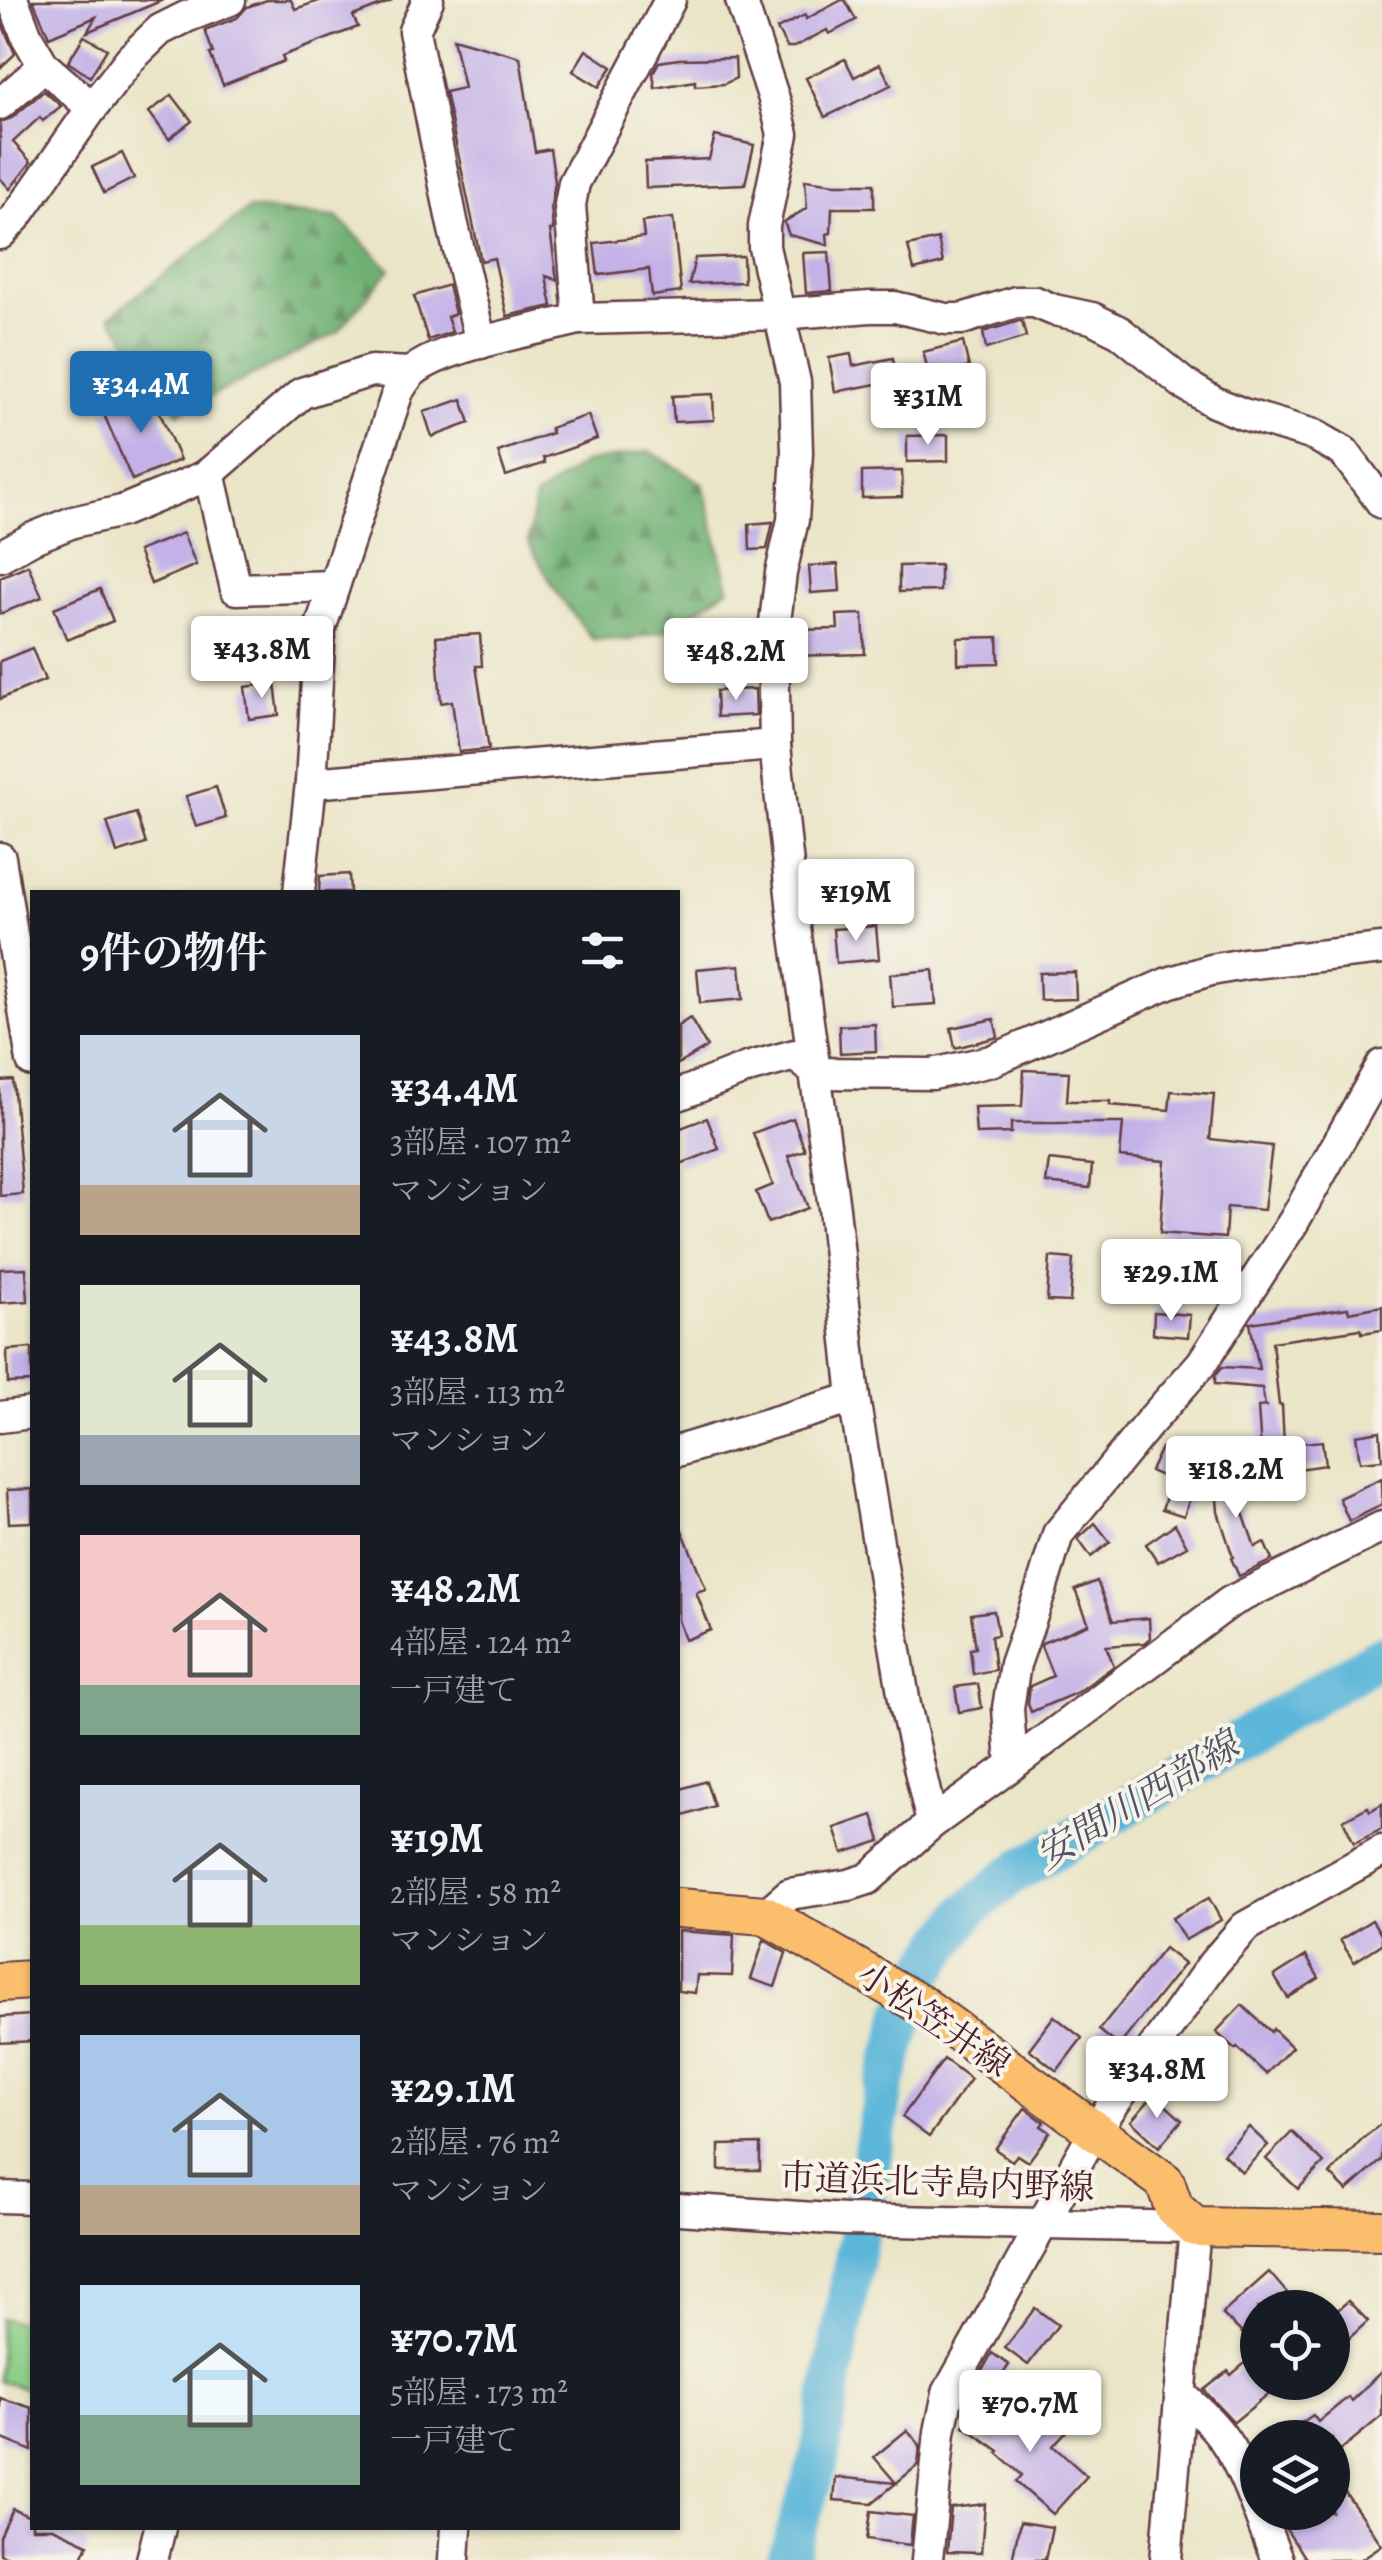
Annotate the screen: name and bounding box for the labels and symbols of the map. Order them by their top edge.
pin: ¥34.4M [60,351,222,436]
pin: ¥31M [869,363,987,448]
pin: ¥43.8M [181,616,343,701]
pin: ¥48.2M [655,618,817,703]
pin: ¥19M [797,859,915,944]
pin: ¥29.1M [1090,1239,1252,1324]
pin: ¥18.2M [1155,1436,1317,1521]
water label: 安間川西部線 [1026,1717,1252,1881]
street label: 小松笠井線 [848,1950,1020,2088]
pin: ¥34.8M [1076,2036,1238,2121]
street label: 市道浜北寺島内野線 [779,2153,1095,2211]
pin: ¥70.7M [949,2370,1111,2455]

